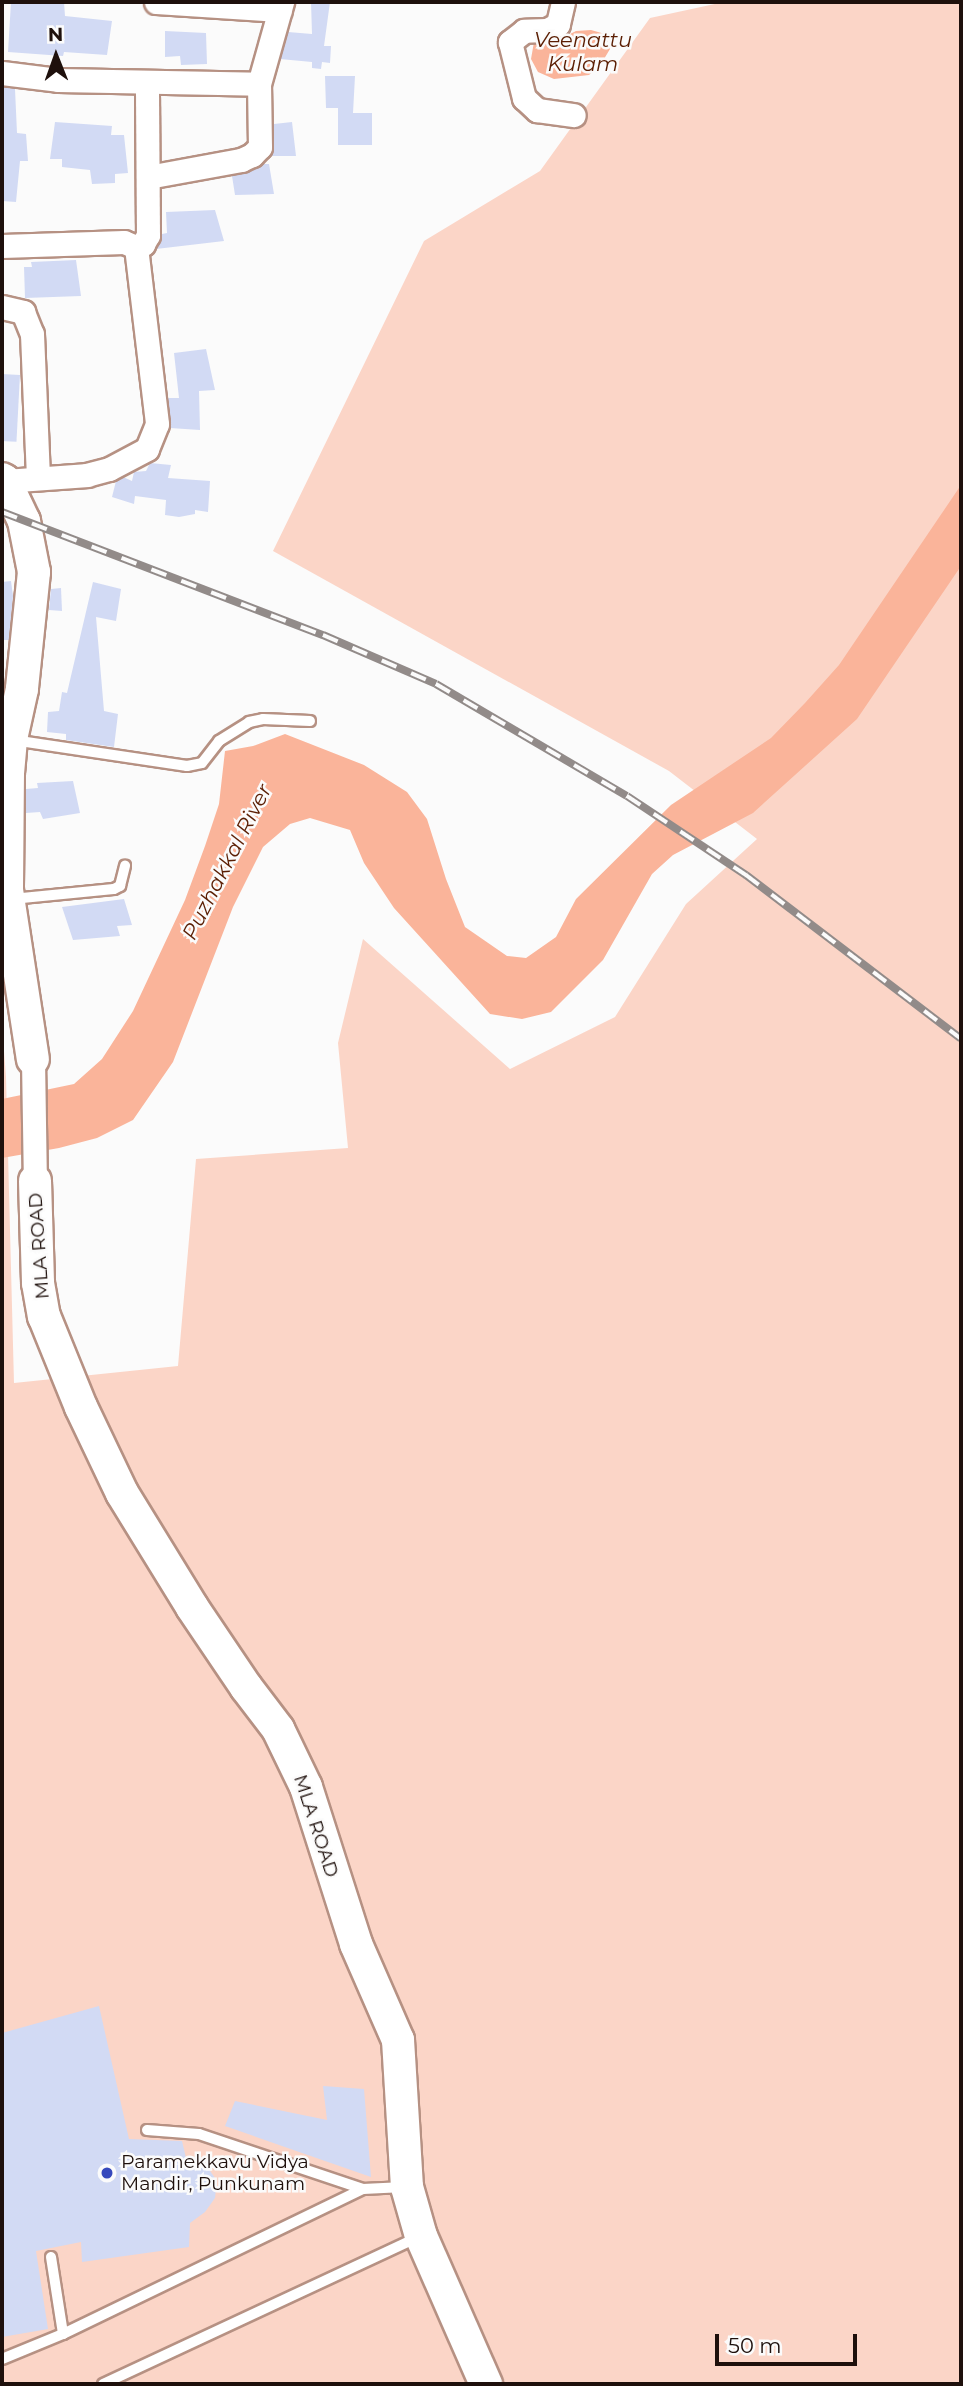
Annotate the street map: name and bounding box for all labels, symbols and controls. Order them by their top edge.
north arrow [21,21,91,91]
text: N [48,23,63,46]
water label: Veenattu Kulam [534,27,632,77]
water label: Puzhakkal River [177,780,277,944]
street label: MLA ROAD [24,1192,54,1300]
street label: MLA ROAD [289,1772,343,1880]
place label: Paramekkavu Vidya Mandir, Punkunam [121,2151,309,2195]
marker: Paramekkavu Vidya Mandir, Punkunam [99,2165,115,2181]
scale bar [718,2320,860,2364]
text: 50 m [728,2333,782,2358]

